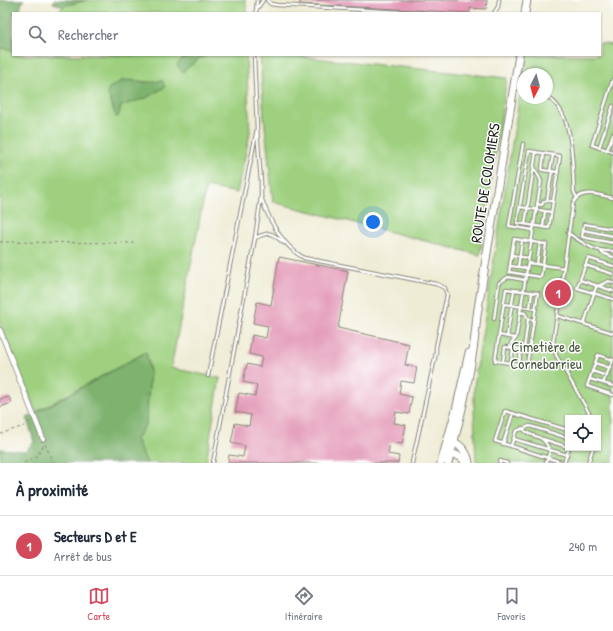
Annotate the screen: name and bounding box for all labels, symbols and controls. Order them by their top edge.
search box [12,12,601,56]
icon: search [26,23,48,45]
text: Rechercher [58,24,119,45]
north arrow [517,68,553,104]
street label: ROUTE DE COLOMIERS [465,122,505,244]
your location [363,212,383,232]
pin: 1 [545,278,571,308]
park label: Cimetière de Cornebarrieu [510,336,582,374]
map controls [565,415,601,451]
button: locate [565,415,601,451]
text: À proximité [16,478,88,501]
text: Secteurs D et E [54,526,137,547]
text: 1 [27,537,31,555]
text: 240 m [568,537,597,555]
text: Arrêt de bus [54,547,112,565]
tab: Carte [87,585,110,623]
tab: Itinéraire [285,585,323,623]
tab: Favoris [497,585,526,623]

